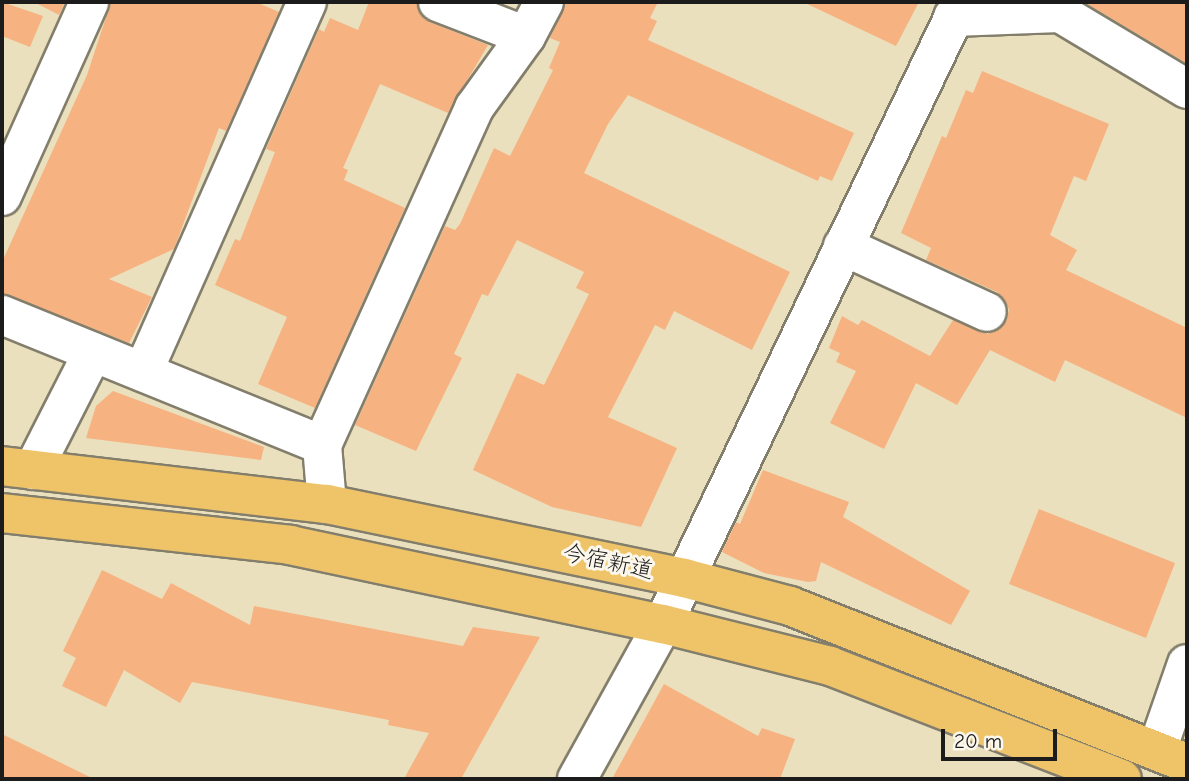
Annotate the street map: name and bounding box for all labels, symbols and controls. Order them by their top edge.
street label: 今宿新道 [560,539,656,585]
scale bar [944,714,1060,758]
text: 20 m [954,729,1002,753]

